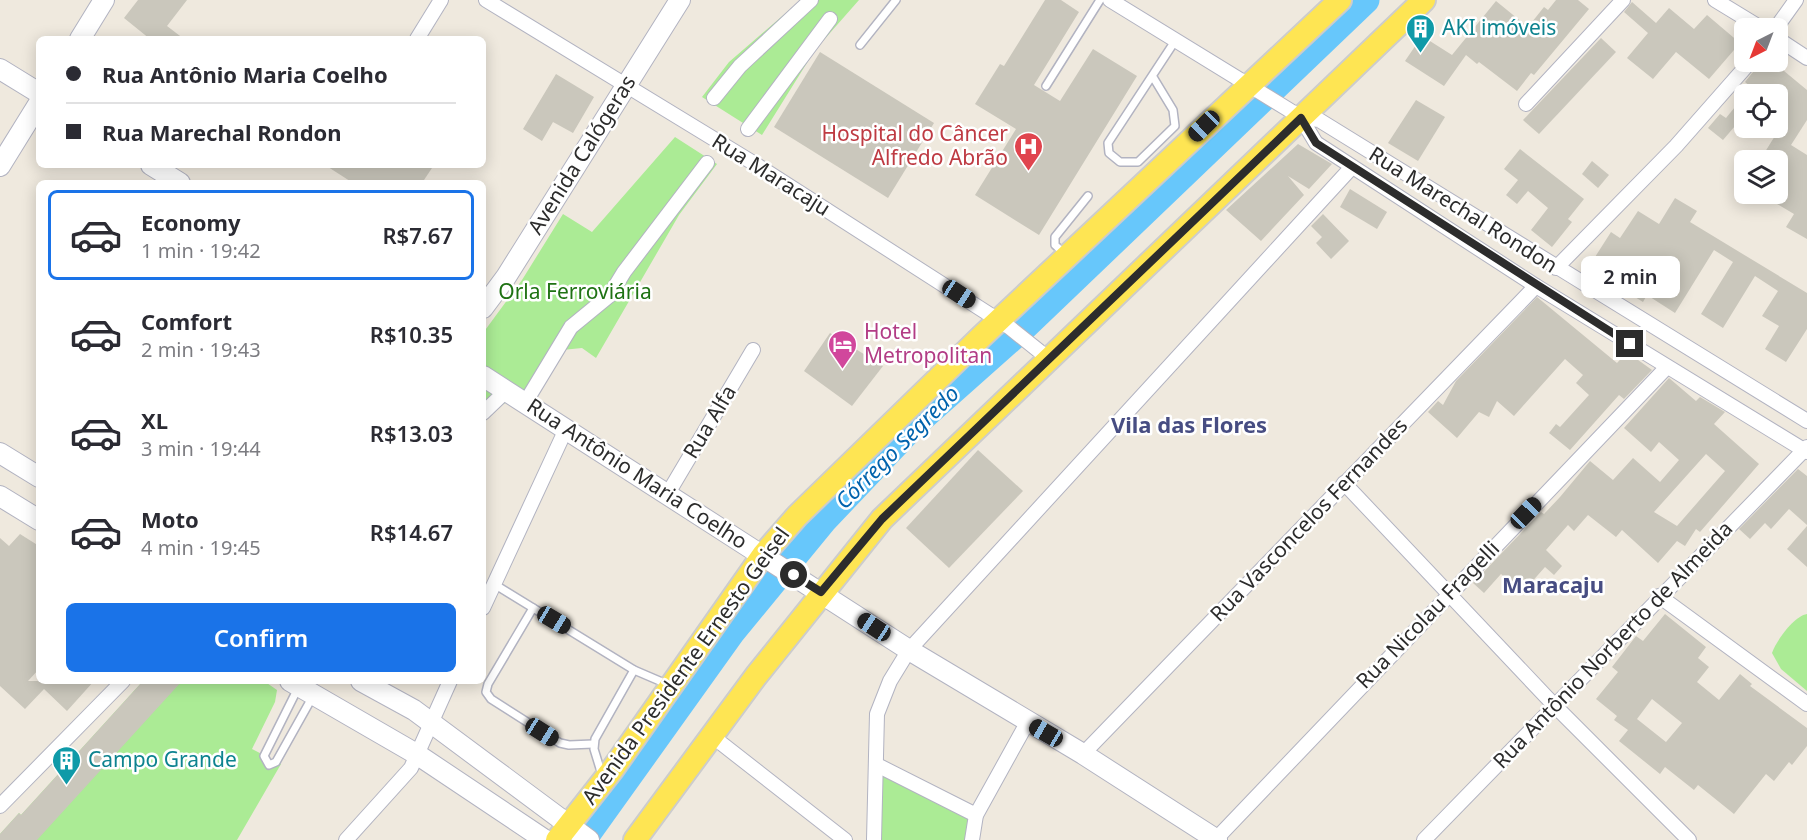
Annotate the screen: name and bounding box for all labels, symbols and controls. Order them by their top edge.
building icon: AKI imóveis [1405,12,1437,54]
place label: AKI imóveis [1442,13,1556,41]
north arrow [1734,18,1788,72]
map controls [1734,18,1788,204]
text: Rua Antônio Maria Coelho [102,59,388,89]
street label: Avenida Calógeras [521,70,641,239]
button: locate [1734,84,1788,138]
car [1185,107,1223,145]
text: Rua Marechal Rondon [102,117,342,147]
place label: Hospital do Câncer Alfredo Abrão [821,119,1008,171]
street label: Rua Maracaju [707,127,836,222]
hospital icon: Hospital do Câncer Alfredo Abrão [1013,130,1045,172]
street label: Rua Marechal Rondon [1364,140,1563,279]
button: layers [1734,150,1788,204]
text: Economy [141,207,240,237]
icon: car [69,208,123,262]
text: R$7.67 [382,220,453,250]
text: 1 min · 19:42 [141,237,261,264]
callout: 2 min [1580,257,1680,299]
text: 2 min [1603,263,1658,290]
park label: Orla Ferroviária [498,277,652,305]
car [939,277,979,311]
text: Comfort [141,306,232,336]
icon: car [69,307,123,361]
place label: Hotel Metropolitan [864,317,992,369]
text: R$10.35 [370,319,453,349]
hotel icon: Hotel Metropolitan [827,328,859,370]
route end [1616,330,1643,357]
text: 2 min · 19:43 [141,336,261,363]
water label: Córrego Segredo [828,378,965,515]
street label: Rua Alfa [676,380,742,463]
street label: Rua Antônio Maria Coelho [522,391,753,555]
text: XL [141,405,168,435]
icon: car [69,406,123,460]
district label: Vila das Flores [1111,409,1267,439]
street label: Rua Vasconcelos Fernandes [1204,412,1413,627]
text: R$13.03 [370,418,453,448]
text: 3 min · 19:44 [141,435,261,462]
car [1507,494,1545,532]
text: Moto [141,504,199,534]
icon: car [69,505,123,559]
street label: Rua Antônio Norberto de Almeida [1486,515,1738,774]
text: R$14.67 [370,517,453,547]
street label: Avenida Presidente Ernesto Geisel [575,521,795,810]
text: 4 min · 19:45 [141,534,261,561]
street label: Rua Nicolau Fragelli [1349,534,1505,694]
route start [780,561,807,588]
district label: Maracaju [1502,569,1604,599]
button: Confirm [66,603,456,672]
car [534,603,574,637]
car [854,610,894,644]
car [522,715,562,749]
car [1026,716,1066,750]
building icon: Campo Grande [51,744,83,786]
place label: Campo Grande [88,745,237,773]

